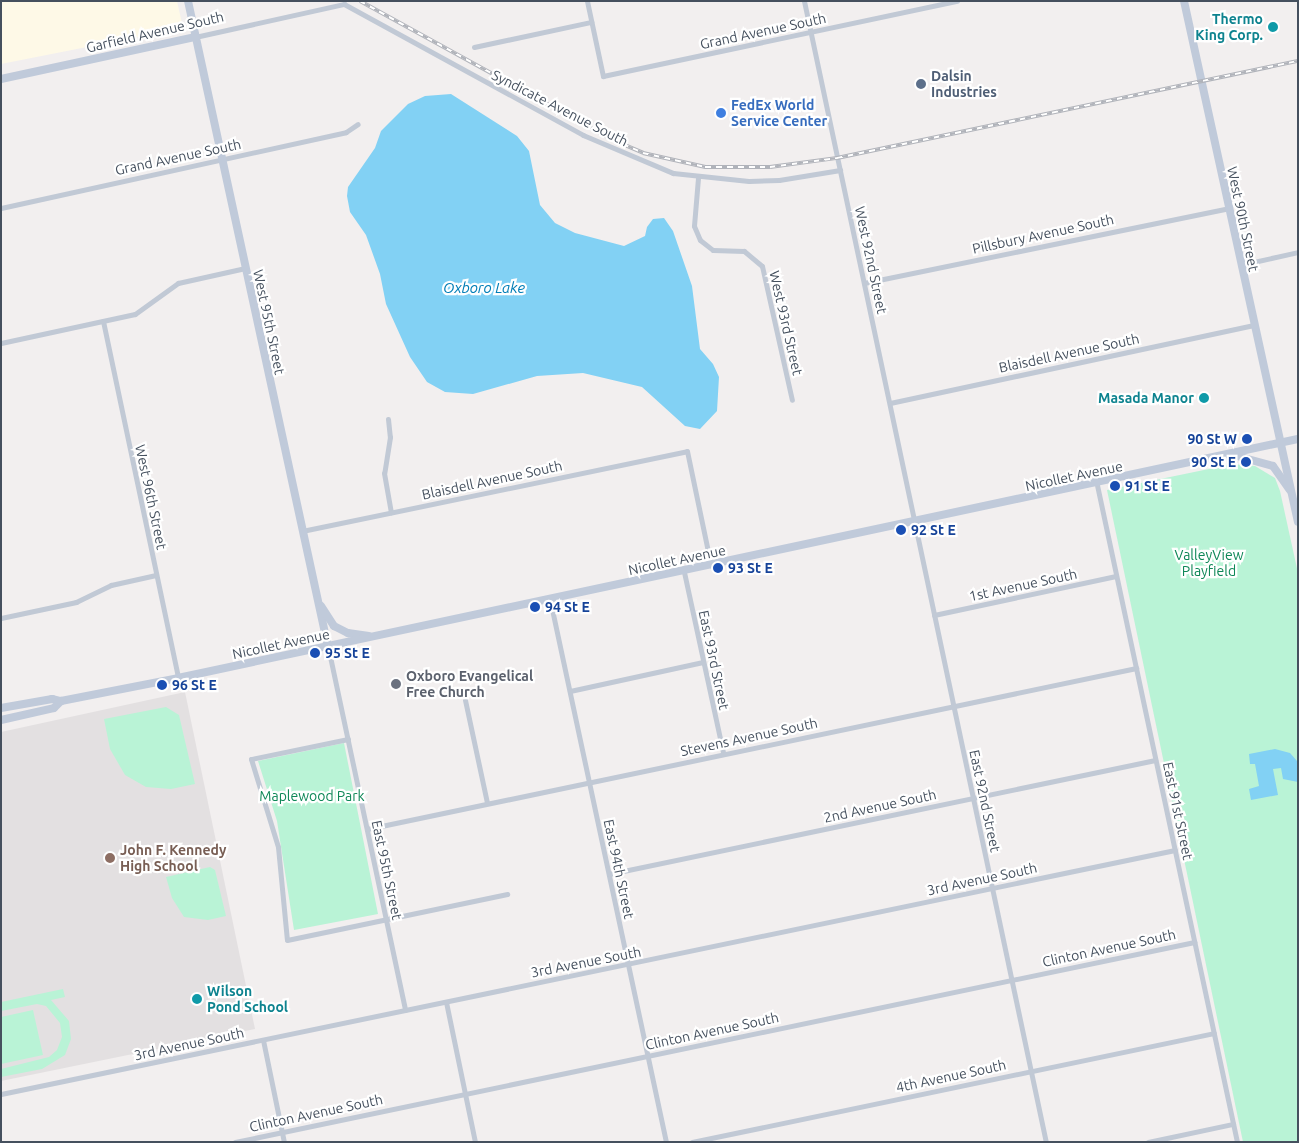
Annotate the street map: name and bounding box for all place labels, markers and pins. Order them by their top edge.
place label: Thermo King Corp. [1195,11,1263,44]
marker: Thermo King Corp. [1267,21,1279,33]
place label: Dalsin Industries [931,68,997,100]
marker: Dalsin Industries [915,78,927,90]
place label: FedEx World Service Center [731,97,827,130]
marker: FedEx World Service Center [715,107,727,119]
place label: Masada Manor [1098,390,1194,406]
marker: Masada Manor [1198,392,1210,404]
place label: 90 St W [1187,431,1237,447]
marker: 90 St W [1241,433,1253,445]
place label: 90 St E [1191,454,1236,470]
marker: 90 St E [1240,456,1252,468]
place label: 91 St E [1125,478,1170,494]
marker: 91 St E [1109,480,1121,492]
place label: 92 St E [911,522,956,538]
marker: 92 St E [895,524,907,536]
place label: 93 St E [728,560,773,576]
marker: 93 St E [712,562,724,574]
place label: 94 St E [545,599,590,615]
marker: 94 St E [529,601,541,613]
place label: 95 St E [325,645,370,661]
marker: 95 St E [309,647,321,659]
place label: Oxboro Evangelical Free Church [406,668,533,700]
place label: 96 St E [172,677,217,693]
marker: Oxboro Evangelical Free Church [390,678,402,690]
marker: 96 St E [156,679,168,691]
place label: John F. Kennedy High School [120,842,226,874]
marker: John F. Kennedy High School [104,852,116,864]
place label: Wilson Pond School [207,983,288,1016]
marker: Wilson Pond School [191,993,203,1005]

